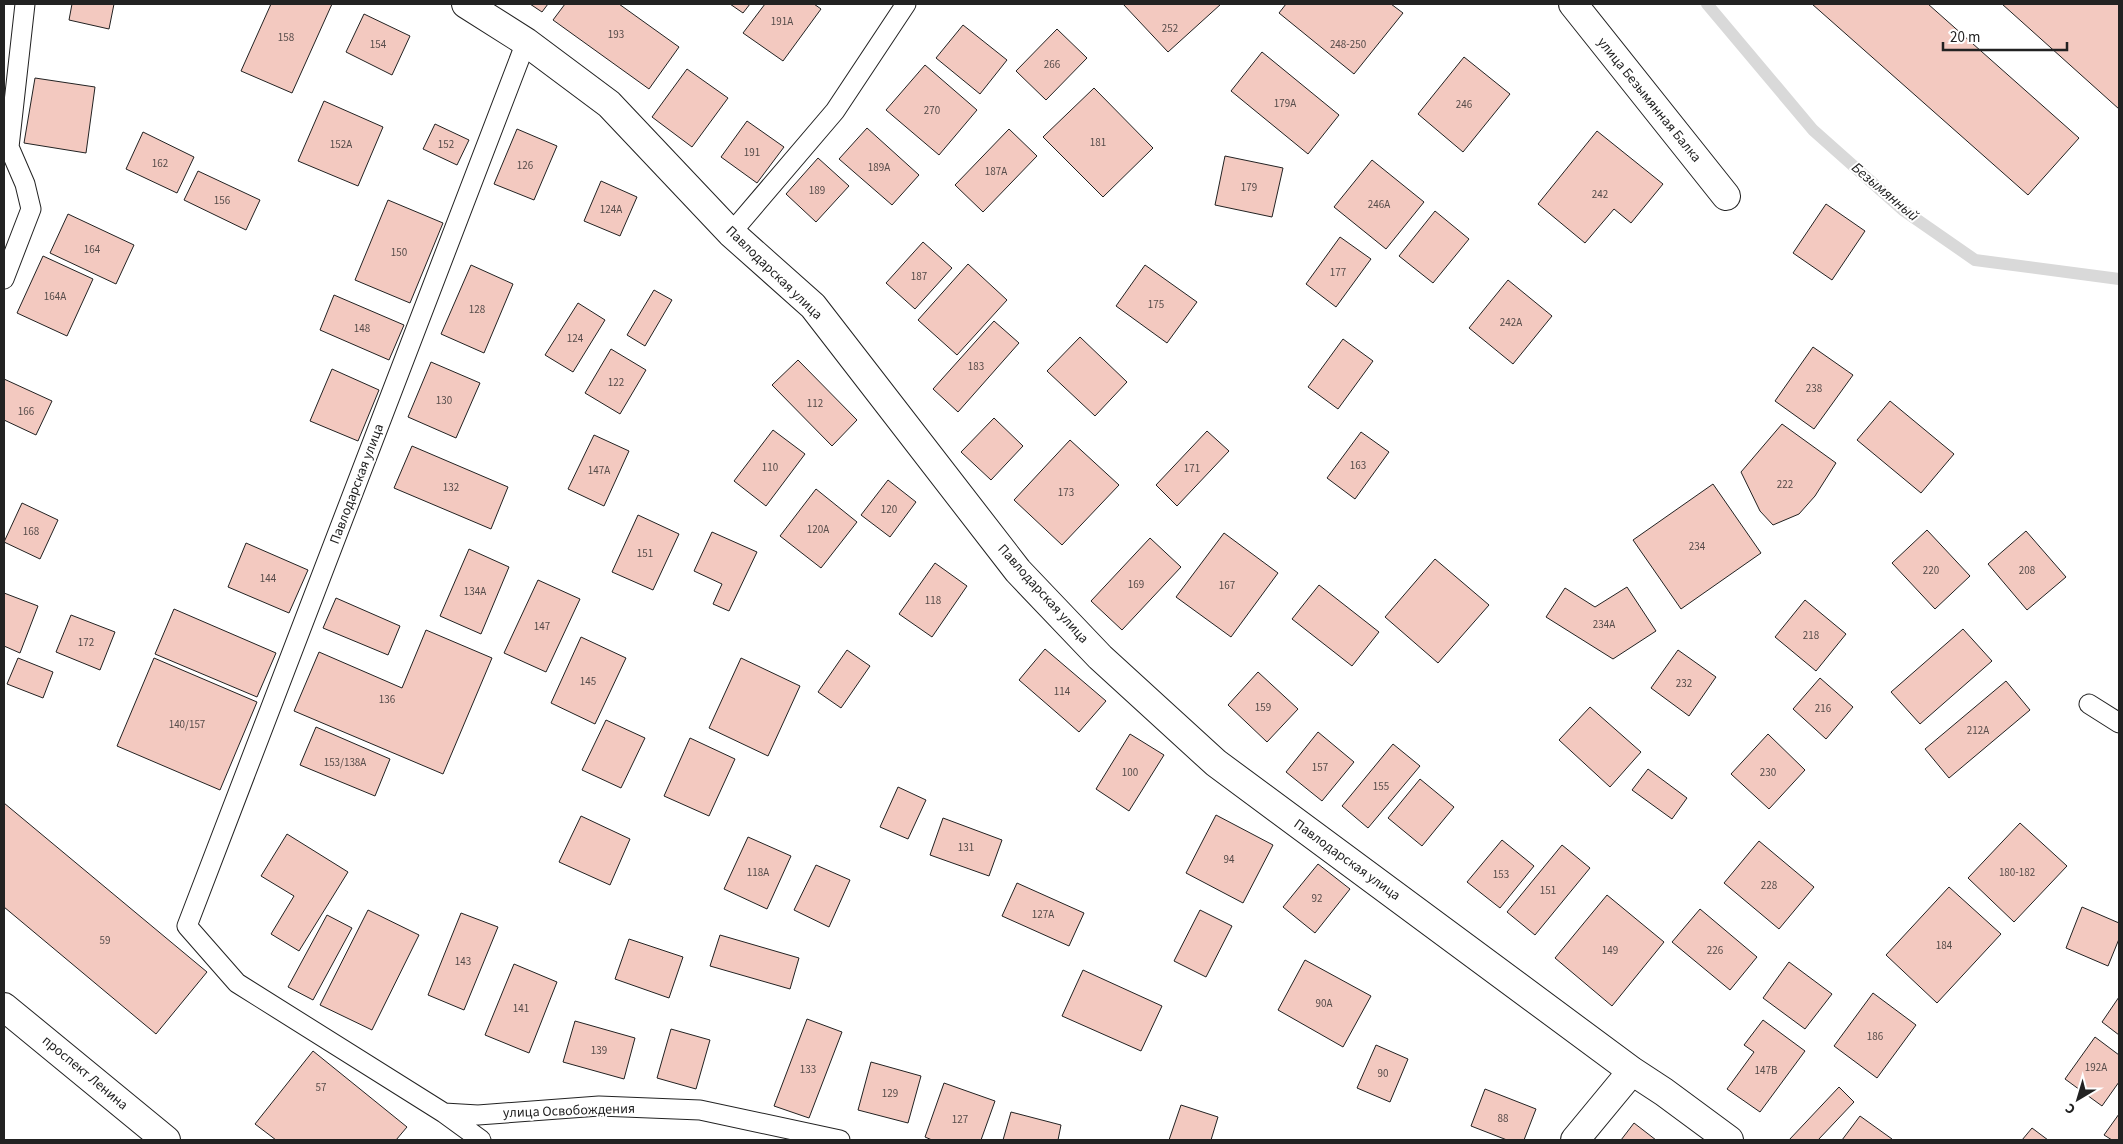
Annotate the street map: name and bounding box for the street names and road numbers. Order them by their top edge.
street label: улица Безымянная Балка [1592,33,1706,167]
street label: Павлодарская улица [721,222,827,324]
street label: Павлодарская улица [325,421,389,547]
street label: Павлодарская улица [993,540,1093,648]
street label: Павлодарская улица [1290,814,1404,906]
street label: проспект Ленина [38,1031,132,1115]
street label: улица Освобождения [503,1099,635,1123]

